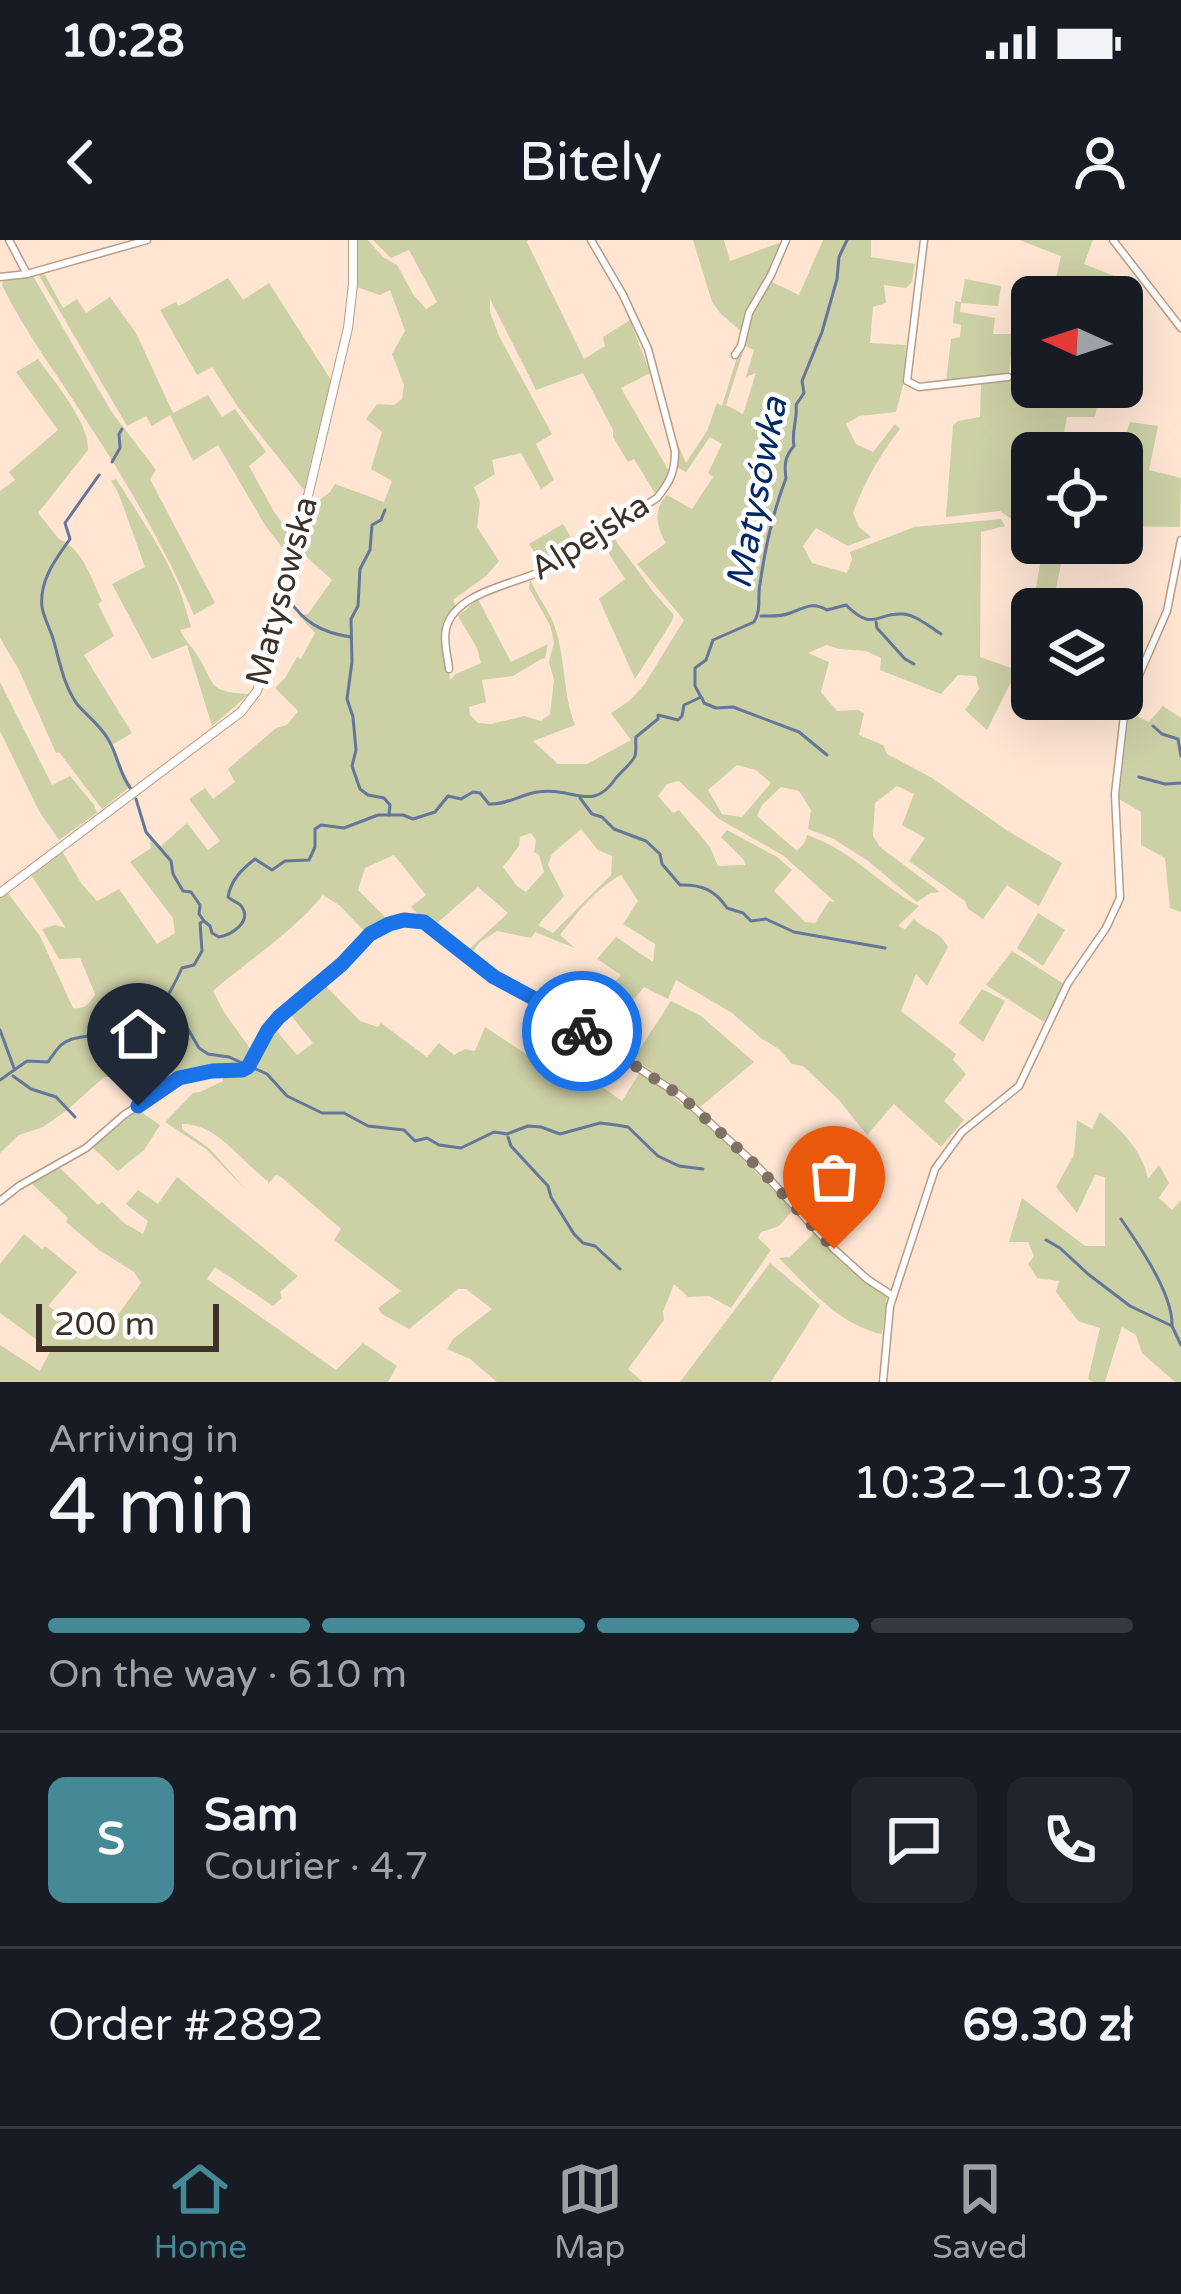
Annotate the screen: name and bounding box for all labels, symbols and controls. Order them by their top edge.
text: 10:28 [60,15,185,69]
icon: back [48,129,114,195]
icon: person [1067,129,1133,195]
text: Bitely [519,130,662,195]
north arrow [1011,276,1143,408]
map controls [1011,276,1143,720]
water label: Matysówka [717,393,797,593]
button: locate [1011,432,1143,564]
street label: Alpejska [523,485,657,589]
street label: Matysowska [238,492,326,690]
button: layers [1011,588,1143,720]
courier [522,971,642,1091]
pin [87,983,189,1106]
icon: bike [549,998,615,1064]
icon: home [105,1001,171,1067]
pin [783,1126,885,1249]
icon: bag [801,1144,867,1210]
scale bar [36,1298,219,1351]
text: 200 m [54,1305,155,1344]
text: Arriving in [48,1416,239,1463]
text: 10:32–10:37 [853,1457,1133,1511]
text: 4 min [48,1461,256,1555]
text: On the way · 610 m [48,1651,407,1698]
button: chat [851,1777,977,1903]
button: phone [1007,1777,1133,1903]
text: Sam [204,1789,298,1843]
text: S [97,1813,125,1867]
text: Courier · 4.7 [204,1843,429,1890]
text: Order #2892 [48,1999,324,2053]
text: 69.30 zł [962,1999,1133,2053]
tab: Home [153,2156,247,2267]
tab: Map [554,2156,625,2267]
tab: Saved [932,2156,1028,2267]

